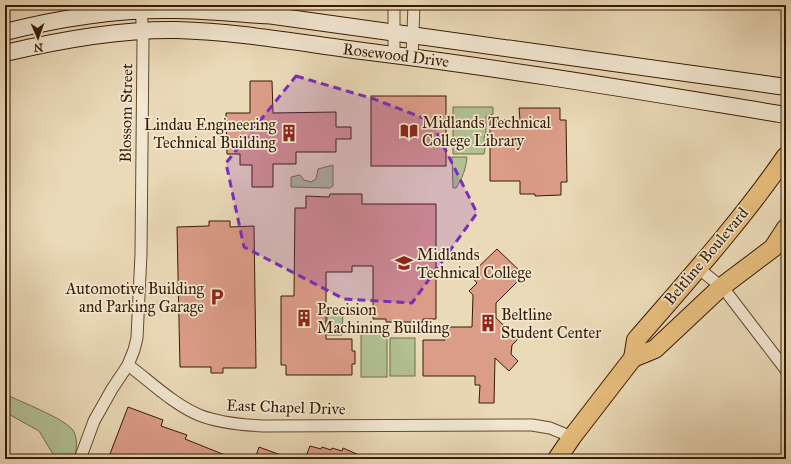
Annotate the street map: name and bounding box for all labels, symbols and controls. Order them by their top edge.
north arrow [18,18,58,58]
street label: Rosewood Drive [342,39,451,71]
text: N [33,41,43,54]
street label: Blossom Street [116,63,136,163]
place label: Midlands Technical College Library [422,113,551,151]
place label: Lindau Engineering Technical Building [144,115,277,153]
library icon: Midlands Technical College Library [399,121,419,141]
building icon: Lindau Engineering Technical Building [279,123,299,143]
street label: Beltline Boulevard [660,203,752,309]
place label: Midlands Technical College [417,245,532,283]
school or university icon: Midlands Technical College [394,253,414,273]
place label: Automotive Building and Parking Garage [65,279,205,317]
parking icon: Automotive Building and Parking Garage [207,287,227,307]
place label: Precision Machining Building [317,300,450,338]
place label: Beltline Student Center [501,305,601,342]
building icon: Precision Machining Building [294,308,314,328]
building icon: Beltline Student Center [478,313,498,333]
street label: East Chapel Drive [226,395,346,419]

